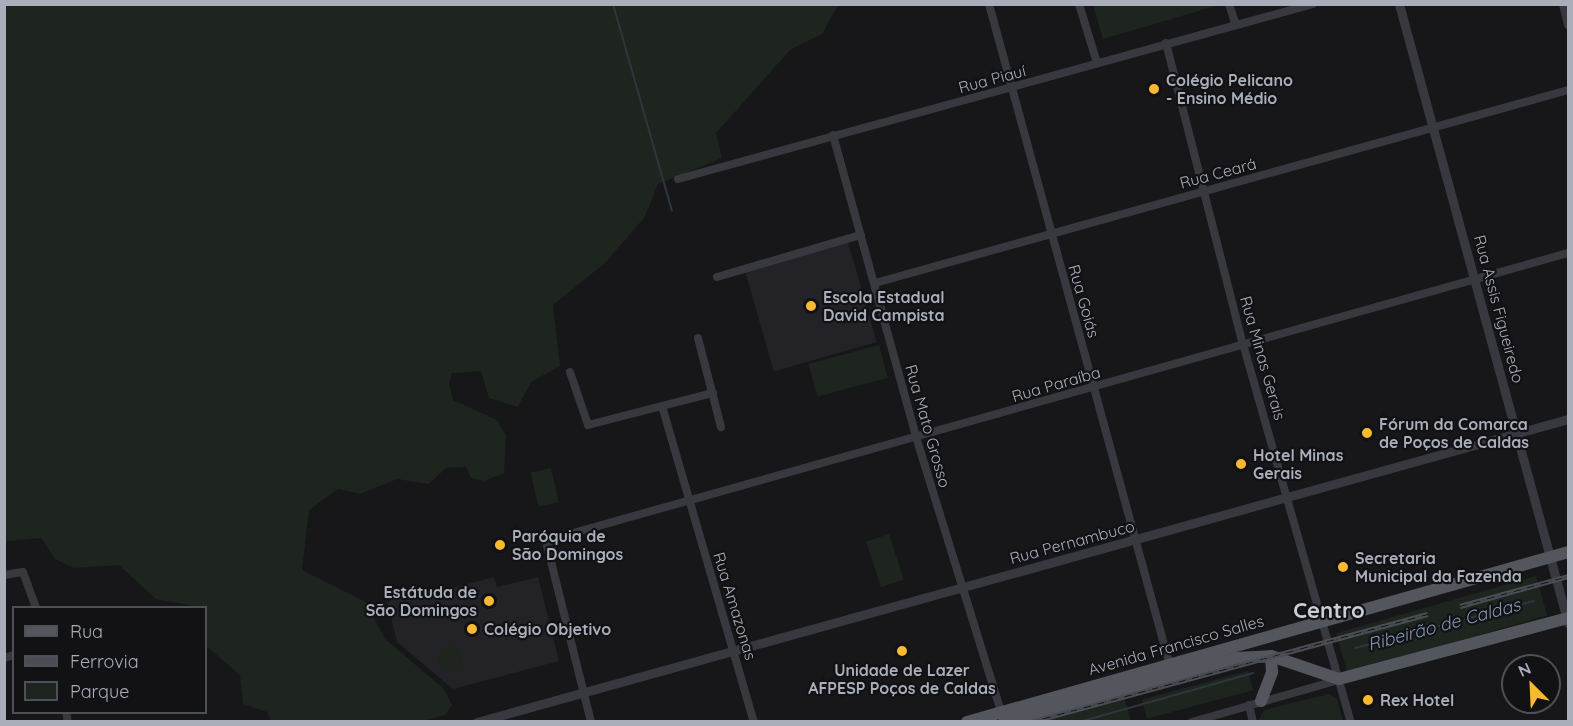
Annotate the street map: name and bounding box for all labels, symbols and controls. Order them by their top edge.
street label: Rua Piauí [956,61,1028,97]
place label: Colégio Pelicano - Ensino Médio [1166,70,1293,108]
marker: Colégio Pelicano - Ensino Médio [1147,82,1161,96]
street label: Rua Ceará [1178,154,1258,192]
street label: Rua Assis Figueiredo [1470,233,1528,385]
street label: Rua Goiás [1064,262,1104,340]
place label: Escola Estadual David Campista [823,287,945,325]
street label: Rua Minas Gerais [1236,294,1290,422]
marker: Escola Estadual David Campista [804,299,818,313]
street label: Rua Mato Grosso [901,362,955,490]
street label: Rua Paraíba [1009,362,1103,406]
place label: Fórum da Comarca de Poços de Caldas [1379,414,1529,452]
marker: Fórum da Comarca de Poços de Caldas [1360,426,1374,440]
place label: Hotel Minas Gerais [1253,445,1343,483]
marker: Hotel Minas Gerais [1234,457,1248,471]
street label: Rua Pernambuco [1007,516,1137,568]
place label: Paróquia de São Domingos [512,526,623,564]
marker: Paróquia de São Domingos [493,538,507,552]
place label: Secretaria Municipal da Fazenda [1355,548,1522,586]
street label: Rua Amazonas [709,550,761,662]
marker: Secretaria Municipal da Fazenda [1336,560,1350,574]
place label: Estátuda de São Domingos [366,582,477,620]
marker: Estátuda de São Domingos [482,594,496,608]
water label: Ribeirão de Caldas [1365,594,1523,656]
district label: Centro [1293,598,1365,624]
legend [12,606,207,714]
street label: Avenida Francisco Salles [1086,611,1266,679]
place label: Colégio Objetivo [484,619,611,639]
text: Rua [70,620,103,643]
marker: Colégio Objetivo [465,622,479,636]
marker: Unidade de Lazer AFPESP Poços de Caldas [895,644,909,658]
text: Ferrovia [70,650,139,673]
north arrow [1501,654,1561,714]
text: N [1515,658,1534,681]
place label: Unidade de Lazer AFPESP Poços de Caldas [808,660,996,698]
text: Parque [70,680,129,703]
place label: Rex Hotel [1380,690,1454,710]
marker: Rex Hotel [1361,693,1375,707]

